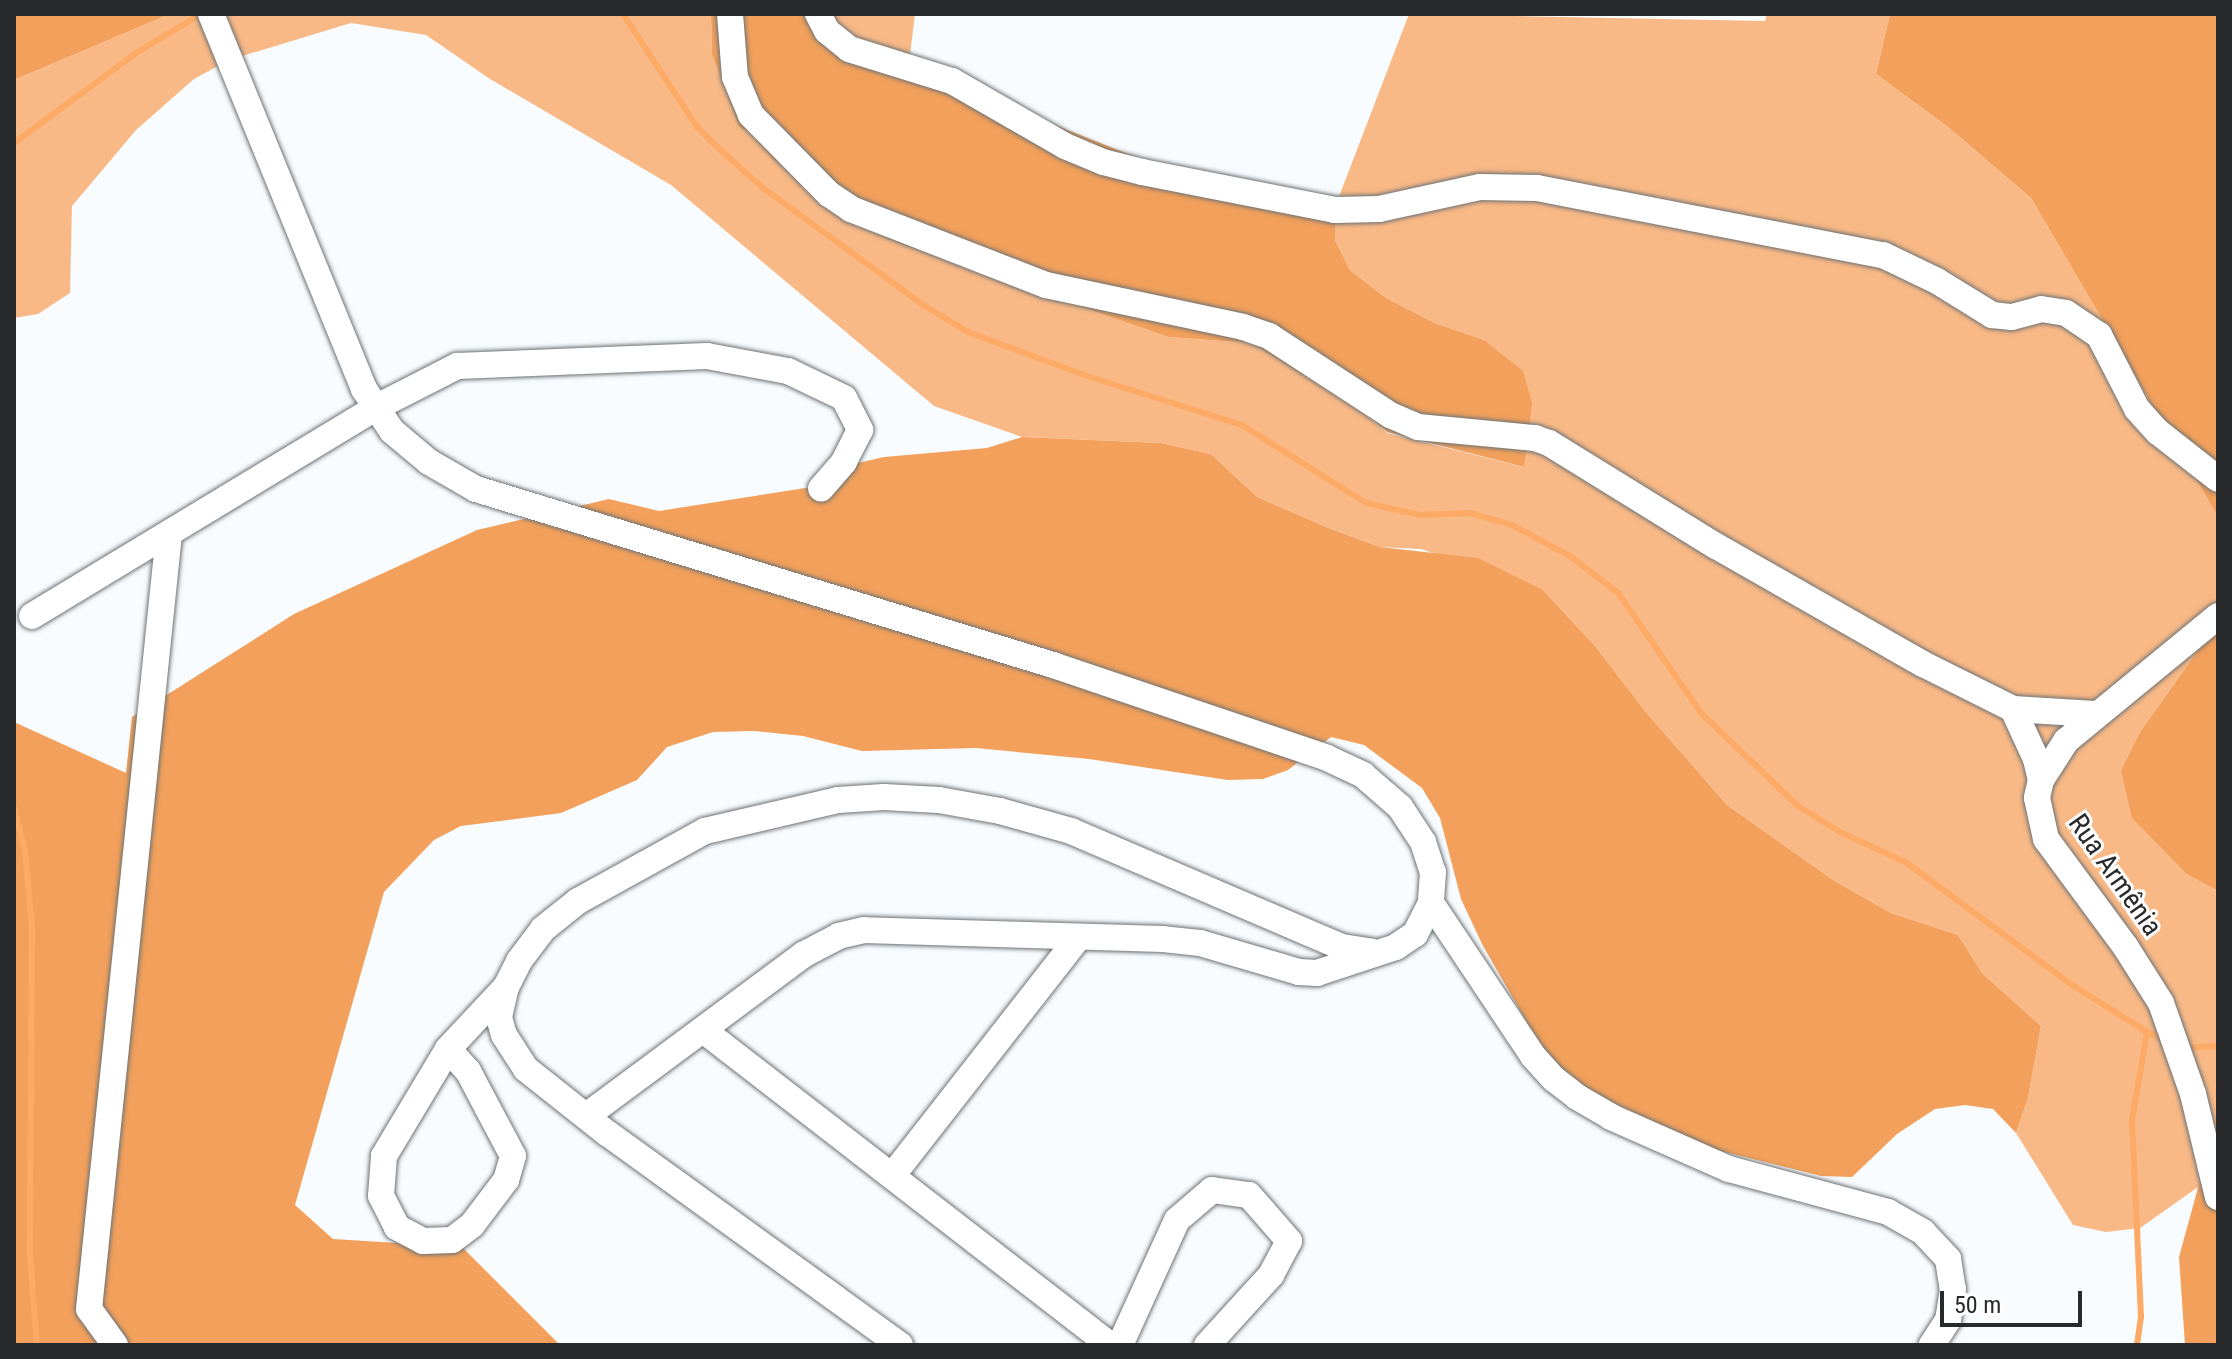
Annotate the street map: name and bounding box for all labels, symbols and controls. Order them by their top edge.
street label: Rua Armênia [2061,808,2169,942]
scale bar [1944,1275,2086,1325]
text: 50 m [1954,1291,2001,1319]

